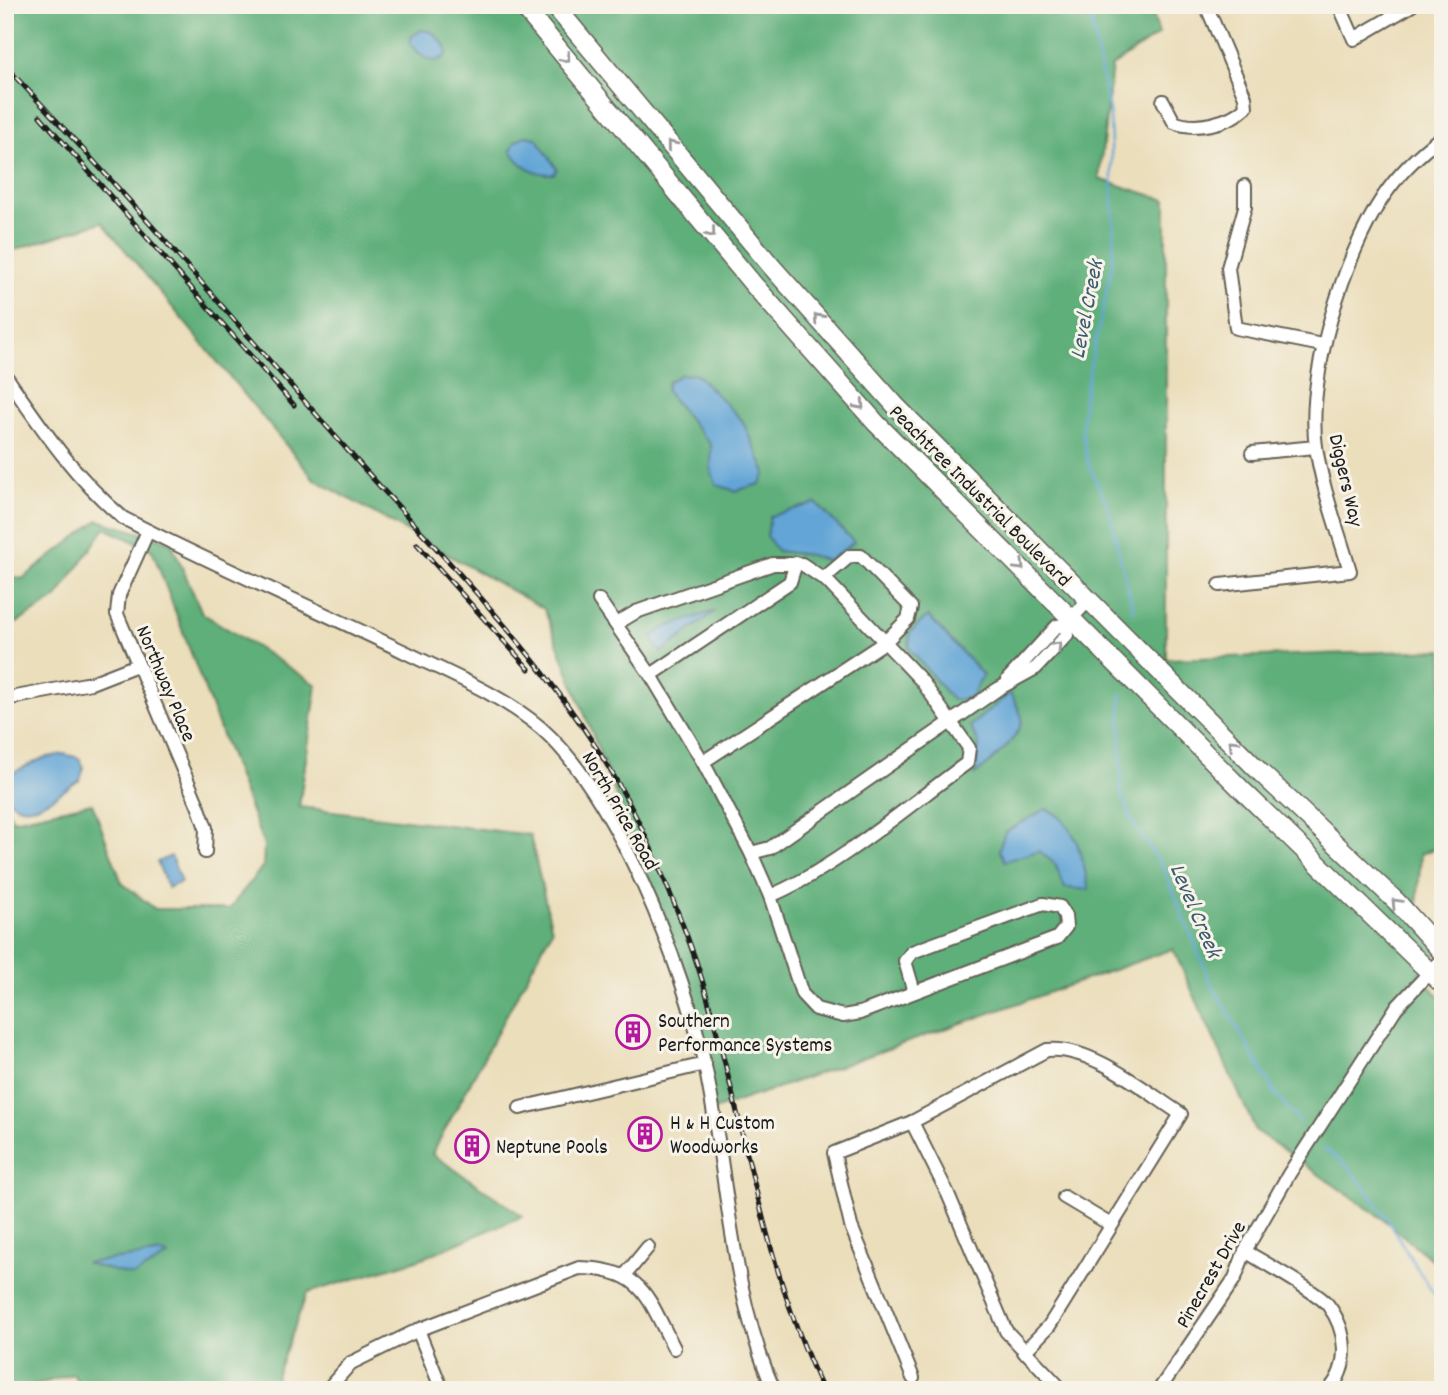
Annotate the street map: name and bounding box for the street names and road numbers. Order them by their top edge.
street label: Peachtree Industrial Boulevard [881,399,1077,595]
street label: Diggers Way [1319,431,1369,530]
street label: Northway Place [126,621,202,747]
street label: North Price Road [572,747,665,876]
street label: Pinecrest Drive [1170,1216,1256,1335]

